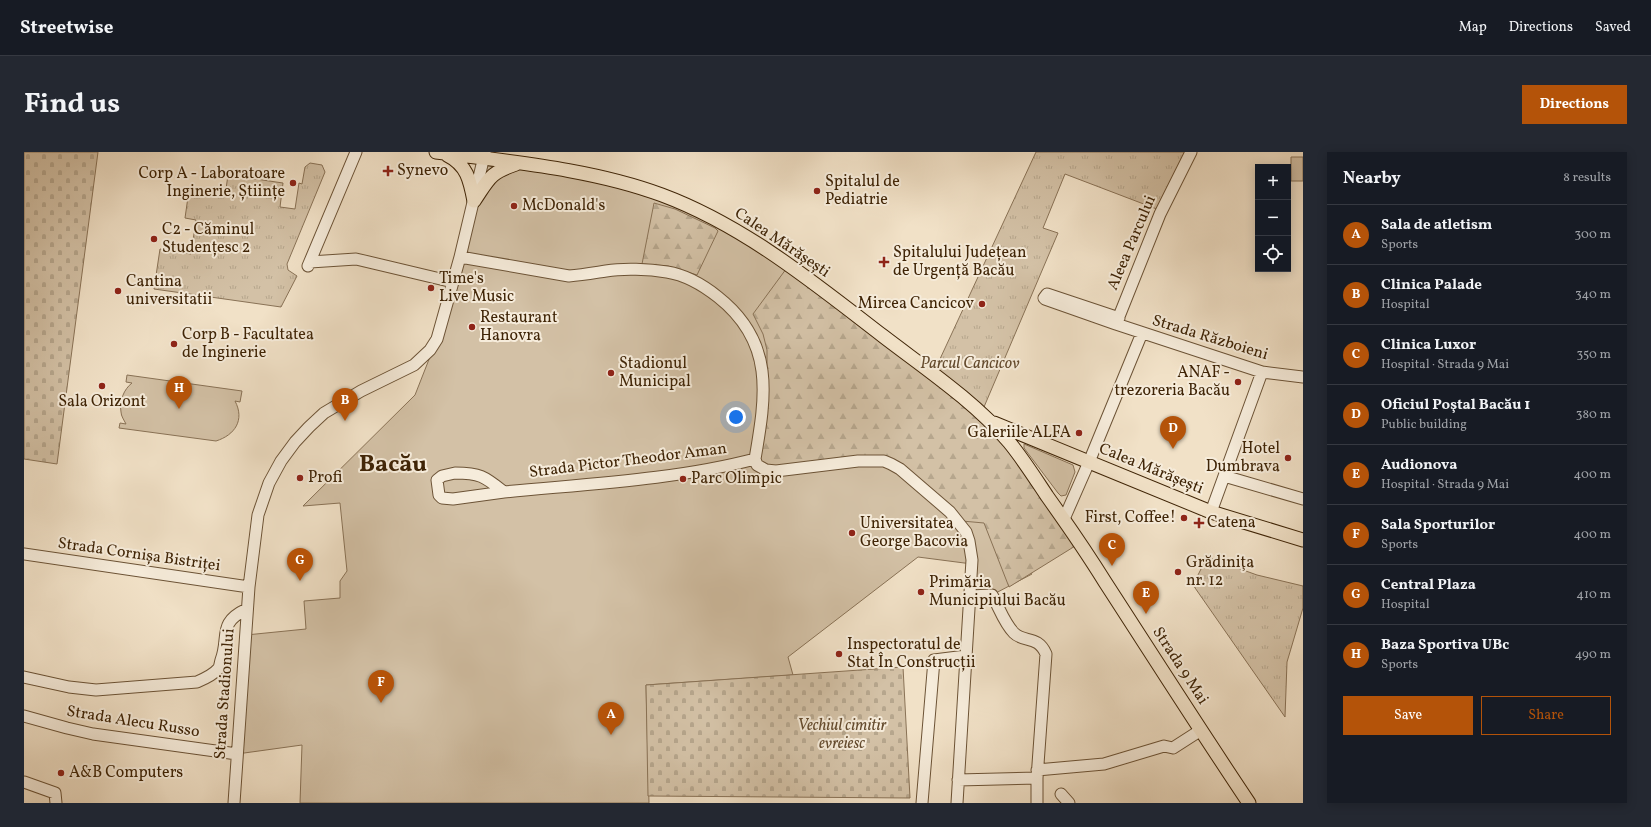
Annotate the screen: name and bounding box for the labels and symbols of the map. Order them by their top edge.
place label: Synevo [397,160,448,182]
place label: Corp A - Laboratoare Inginerie, Științe [138,163,285,203]
marker: Synevo [382,165,394,177]
place label: Spitalul de Pediatrie [825,171,900,211]
marker: Corp A - Laboratoare Inginerie, Științe [288,178,298,188]
marker: Spitalul de Pediatrie [812,186,822,196]
street label: Aleea Parcului [1102,192,1162,294]
place label: McDonald's [522,195,605,217]
marker: McDonald's [509,201,519,211]
street label: Calea Mărășești [730,203,834,283]
place label: C2 - Căminul Studențesc 2 [162,219,254,259]
marker: C2 - Căminul Studențesc 2 [149,234,159,244]
place label: Spitalului Județean de Urgență Bacău [893,242,1027,282]
marker: Spitalului Județean de Urgență Bacău [878,256,890,268]
place label: Time's Live Music [439,268,514,308]
place label: Cantina universitatii [126,271,212,311]
marker: Time's Live Music [426,283,436,293]
marker: Cantina universitatii [113,286,123,296]
place label: Mircea Cancicov [858,293,975,315]
marker: Mircea Cancicov [977,299,987,309]
place label: Restaurant Hanovra [480,307,558,347]
street label: Strada Războieni [1149,310,1271,366]
marker: Restaurant Hanovra [467,322,477,332]
place label: Corp B - Facultatea de Inginerie [182,324,314,364]
marker: Corp B - Facultatea de Inginerie [169,339,179,349]
place label: Stadionul Municipal [619,353,691,393]
park label: Parcul Cancicov [920,353,1020,375]
place label: ANAF - trezoreria Bacău [1115,362,1230,402]
marker: Stadionul Municipal [606,368,616,378]
pin: H [166,376,192,409]
marker: ANAF - trezoreria Bacău [1233,377,1243,387]
marker: Sala Orizont [97,381,107,391]
pin: B [332,388,358,421]
place label: Sala Orizont [58,391,146,413]
your location [726,407,746,427]
pin: D [1160,416,1186,449]
place label: Galeriile ALFA [968,422,1071,444]
marker: Galeriile ALFA [1074,428,1084,438]
street label: Strada Pictor Theodor Aman [528,438,728,484]
street label: Calea Mărășești [1095,438,1207,500]
place label: Hotel Dumbrava [1206,438,1280,478]
district label: Bacău [359,448,427,482]
marker: Hotel Dumbrava [1283,453,1293,463]
place label: Profi [308,467,343,489]
place label: Parc Olimpic [691,468,782,490]
marker: Profi [295,473,305,483]
marker: Parc Olimpic [678,474,688,484]
place label: First, Coffee! [1085,507,1176,529]
place label: Catena [1207,512,1256,534]
place label: Universitatea George Bacovia [860,513,968,553]
marker: First, Coffee! [1179,513,1189,523]
marker: Catena [1194,518,1204,528]
marker: Universitatea George Bacovia [847,528,857,538]
street label: Strada Cornișa Bistriței [56,533,222,577]
pin: C [1099,533,1125,566]
pin: G [287,548,313,581]
place label: Grădiniţa nr. 12 [1186,552,1254,592]
marker: Grădiniţa nr. 12 [1173,567,1183,577]
place label: Primăria Municipiului Bacău [929,572,1066,612]
pin: E [1133,581,1159,614]
marker: Primăria Municipiului Bacău [916,587,926,597]
street label: Strada 9 Mai [1147,623,1213,709]
street label: Strada Stadionului [209,628,241,760]
place label: Inspectoratul de Stat În Construcții [847,634,976,674]
marker: Inspectoratul de Stat În Construcții [834,649,844,659]
pin: F [368,670,394,703]
street label: Strada Alecu Russo [65,701,201,743]
pin: A [598,702,624,735]
park label: Vechiul cimitir evreiesc [798,715,887,755]
place label: A&B Computers [69,762,183,784]
marker: A&B Computers [56,768,66,778]

